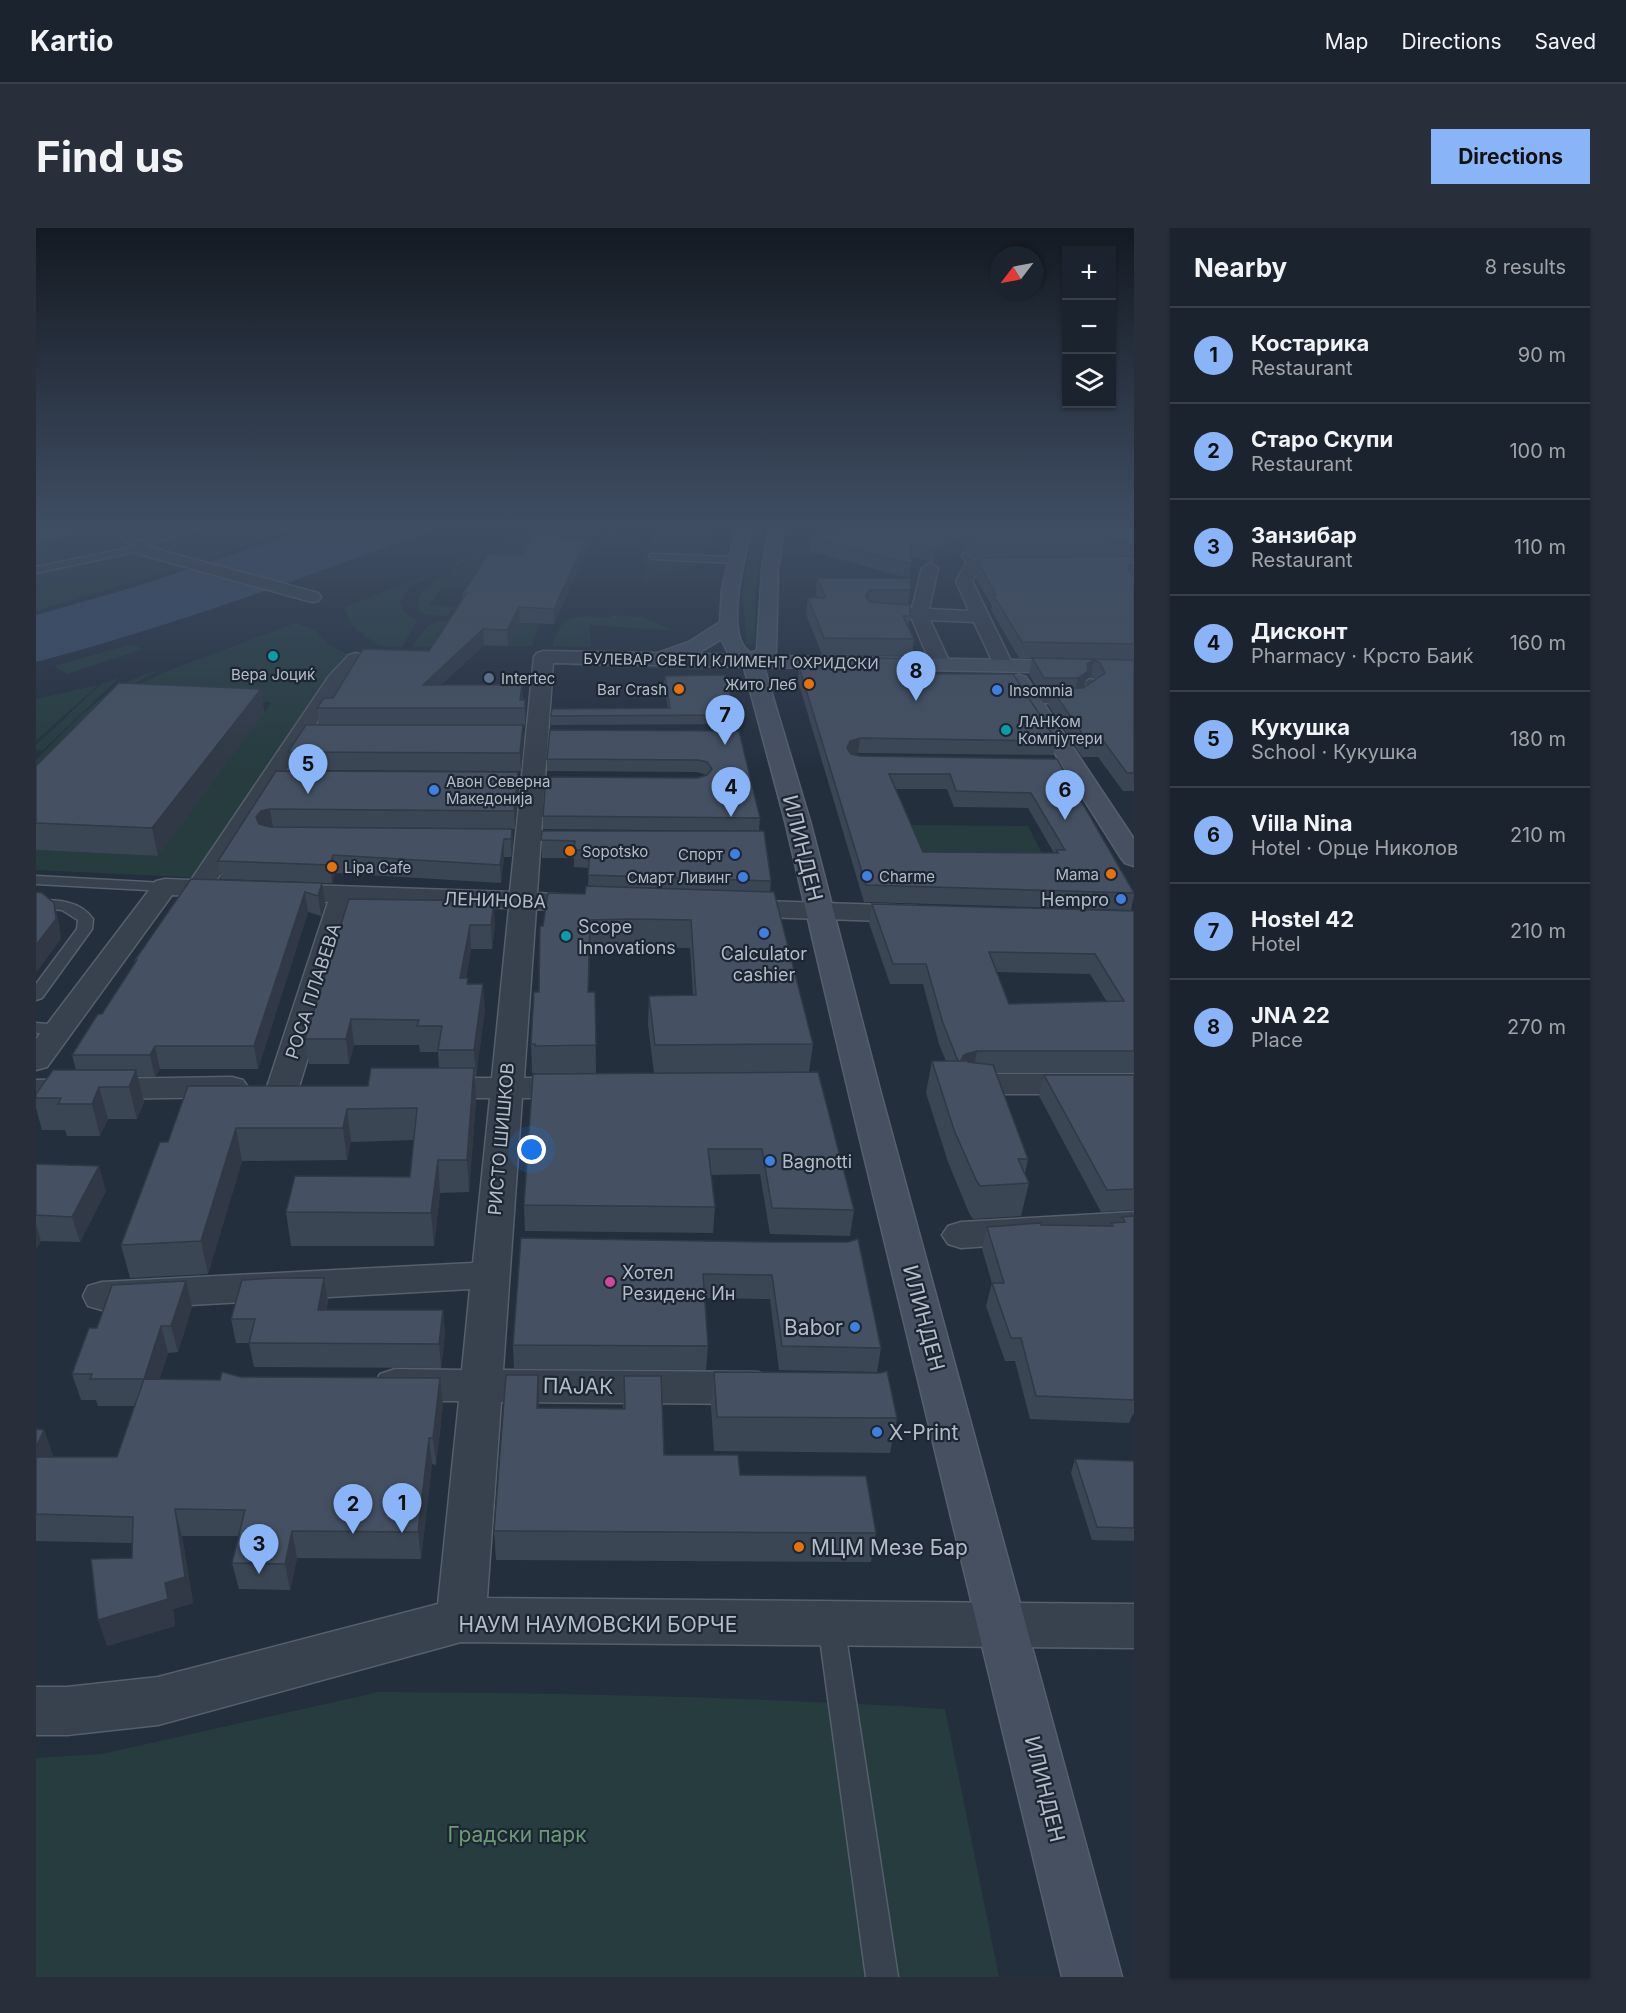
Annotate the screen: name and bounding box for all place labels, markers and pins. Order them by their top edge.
marker: Вера Јоциќ [266,649,280,663]
pin: 8 [896,652,936,701]
place label: Вера Јоциќ [231,665,315,684]
place label: Intertec [501,669,555,688]
marker: Intertec [482,671,496,685]
place label: Жито Леб [725,675,797,694]
marker: Жито Леб [802,677,816,691]
place label: Bar Crash [597,680,667,699]
place label: Insomnia [1009,681,1073,700]
marker: Bar Crash [672,682,686,696]
marker: Insomnia [990,683,1004,697]
pin: 7 [706,696,744,745]
place label: ЛАНКом Компјутери [1018,712,1103,748]
marker: ЛАНКом Компјутери [999,723,1013,737]
pin: 5 [288,744,328,794]
pin: 4 [712,768,750,817]
pin: 6 [1046,770,1084,820]
place label: Авон Северна Македонија [446,772,550,808]
marker: Авон Северна Македонија [427,783,441,797]
place label: Sopotsko [582,842,648,861]
marker: Sopotsko [563,844,577,858]
place label: Спорт [678,845,723,864]
marker: Спорт [728,847,742,861]
place label: Lipa Cafe [344,858,411,877]
marker: Lipa Cafe [325,860,339,874]
place label: Mama [1055,865,1099,884]
place label: Charme [879,867,935,886]
marker: Mama [1104,867,1118,881]
place label: Смарт Ливинг [627,868,731,887]
marker: Charme [860,869,874,883]
marker: Смарт Ливинг [736,870,750,884]
place label: Hempro [1041,889,1109,910]
marker: Hempro [1114,892,1128,906]
place label: Scope Innovations [578,916,676,958]
marker: Calculator cashier [757,926,771,940]
marker: Scope Innovations [559,929,573,943]
place label: Calculator cashier [721,943,807,985]
place label: Bagnotti [782,1151,852,1172]
marker: Bagnotti [763,1154,777,1168]
place label: Хотел Резиденс Ин [622,1262,735,1304]
marker: Хотел Резиденс Ин [603,1275,617,1289]
place label: Babor [784,1315,843,1340]
marker: Babor [848,1320,862,1334]
place label: X-Print [889,1420,958,1445]
marker: X-Print [870,1425,884,1439]
pin: 2 [334,1484,372,1534]
pin: 1 [382,1484,422,1533]
pin: 3 [240,1524,278,1574]
place label: МЦМ Мезе Бар [811,1535,968,1560]
marker: МЦМ Мезе Бар [792,1540,806,1554]

